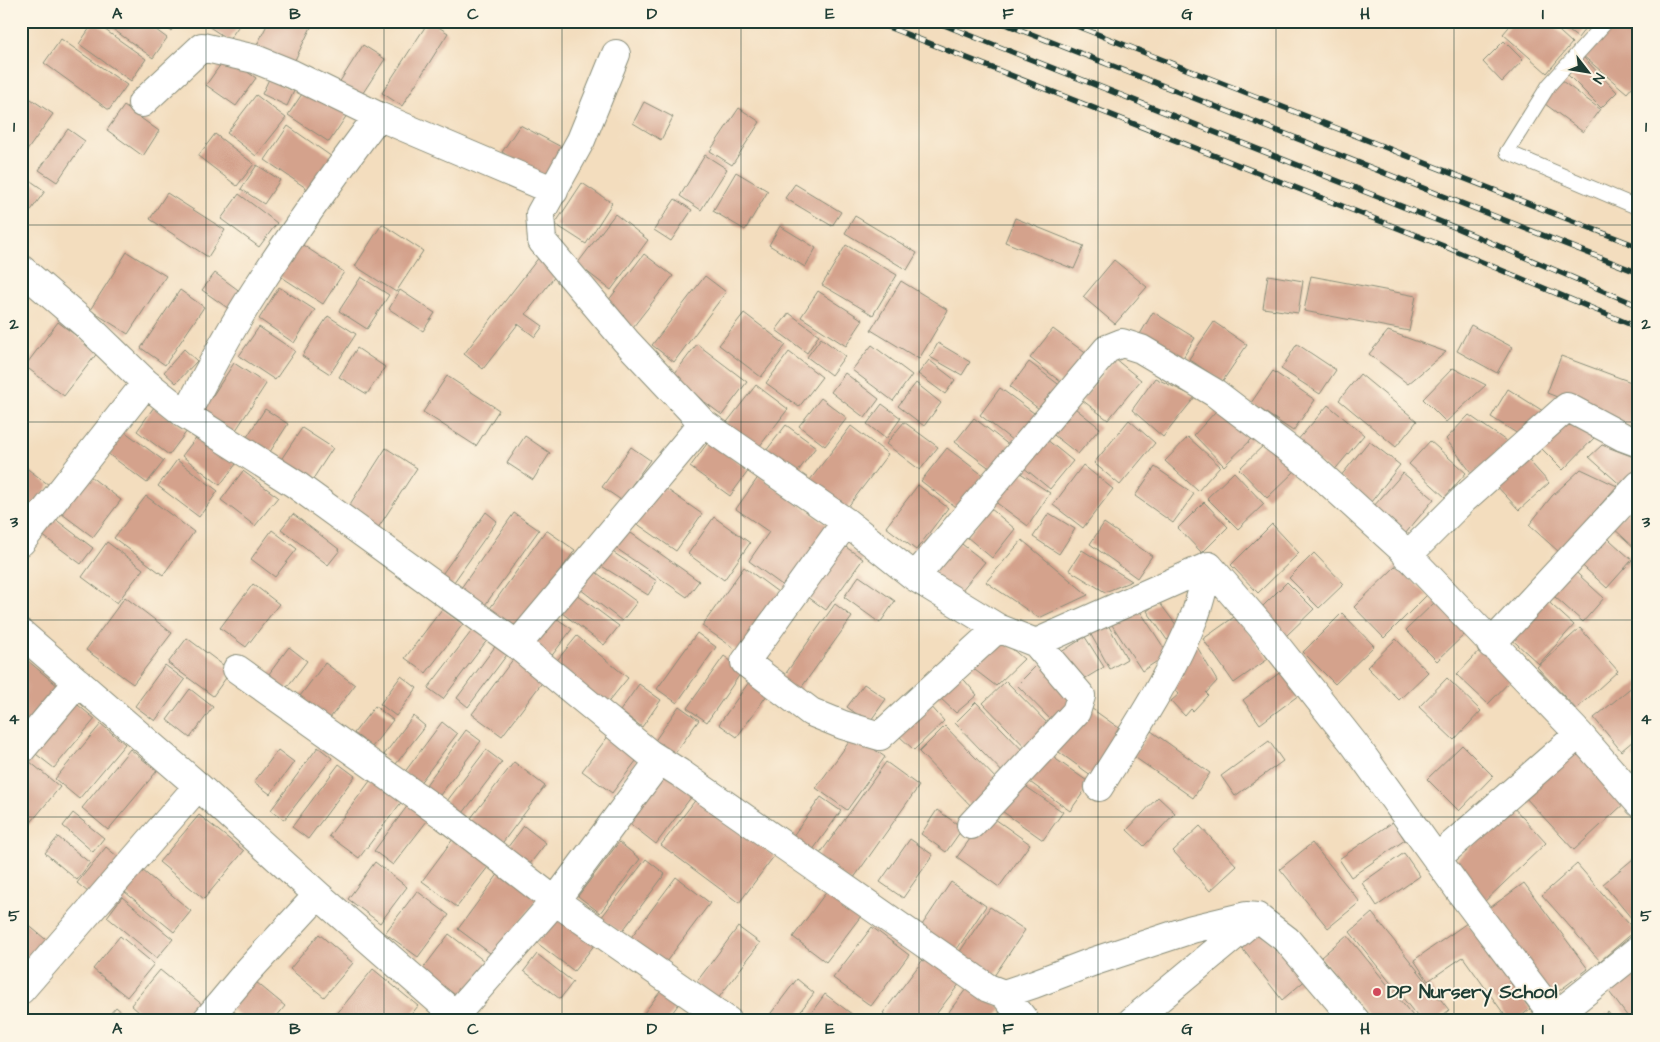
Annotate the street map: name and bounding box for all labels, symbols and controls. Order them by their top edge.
text: A [112,3,123,25]
text: B [289,3,301,25]
text: C [467,3,479,25]
text: D [647,3,658,25]
text: E [825,3,835,25]
text: F [1002,3,1014,25]
text: G [1181,3,1193,25]
text: H [1360,3,1370,25]
text: I [1542,3,1544,25]
north arrow [1562,48,1612,98]
text: N [1587,69,1609,87]
text: 1 [13,116,16,138]
text: 1 [1645,116,1648,138]
text: 2 [8,313,19,335]
text: 2 [1640,313,1651,335]
text: 3 [9,511,19,533]
text: 3 [1641,511,1651,533]
text: 4 [9,708,20,730]
text: 4 [1641,708,1652,730]
text: 5 [8,905,20,927]
text: 5 [1640,905,1652,927]
place label: DP Nursery School [1387,979,1557,1007]
marker: DP Nursery School [1371,986,1383,998]
text: A [112,1018,123,1040]
text: B [289,1018,301,1040]
text: C [467,1018,479,1040]
text: D [647,1018,658,1040]
text: E [825,1018,835,1040]
text: F [1002,1018,1014,1040]
text: G [1181,1018,1193,1040]
text: H [1360,1018,1370,1040]
text: I [1542,1018,1544,1040]

